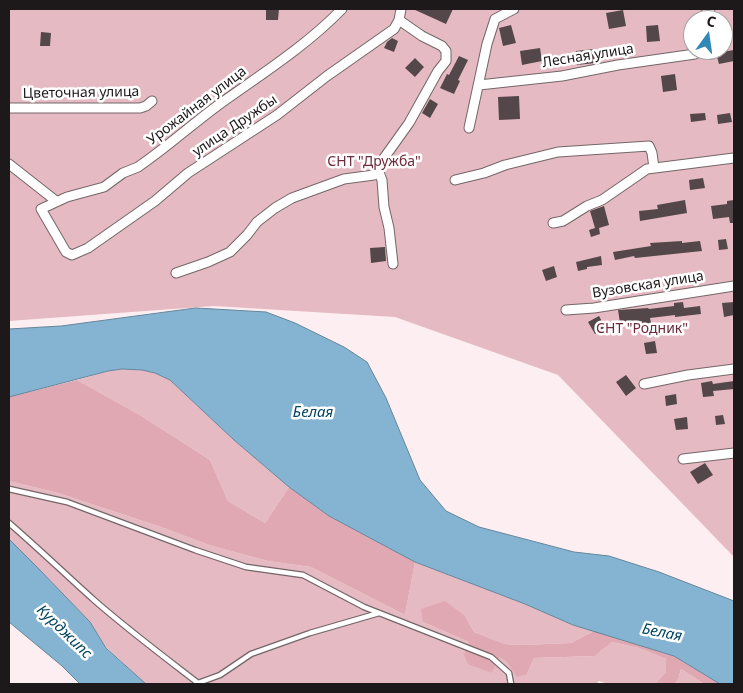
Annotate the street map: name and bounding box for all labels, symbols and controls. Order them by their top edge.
north arrow [683,10,733,60]
text: С [705,11,718,31]
street label: Лесная улица [541,40,635,72]
street label: Урожайная улица [144,63,250,149]
street label: Цветочная улица [23,84,139,102]
street label: улица Дружбы [190,92,280,160]
park label: СНТ "Дружба" [327,154,421,170]
street label: Вузовская улица [591,268,705,302]
park label: СНТ "Родник" [596,321,688,337]
water label: Белая [293,404,333,422]
water label: Курджипс [33,601,95,663]
water label: Белая [641,620,683,646]

